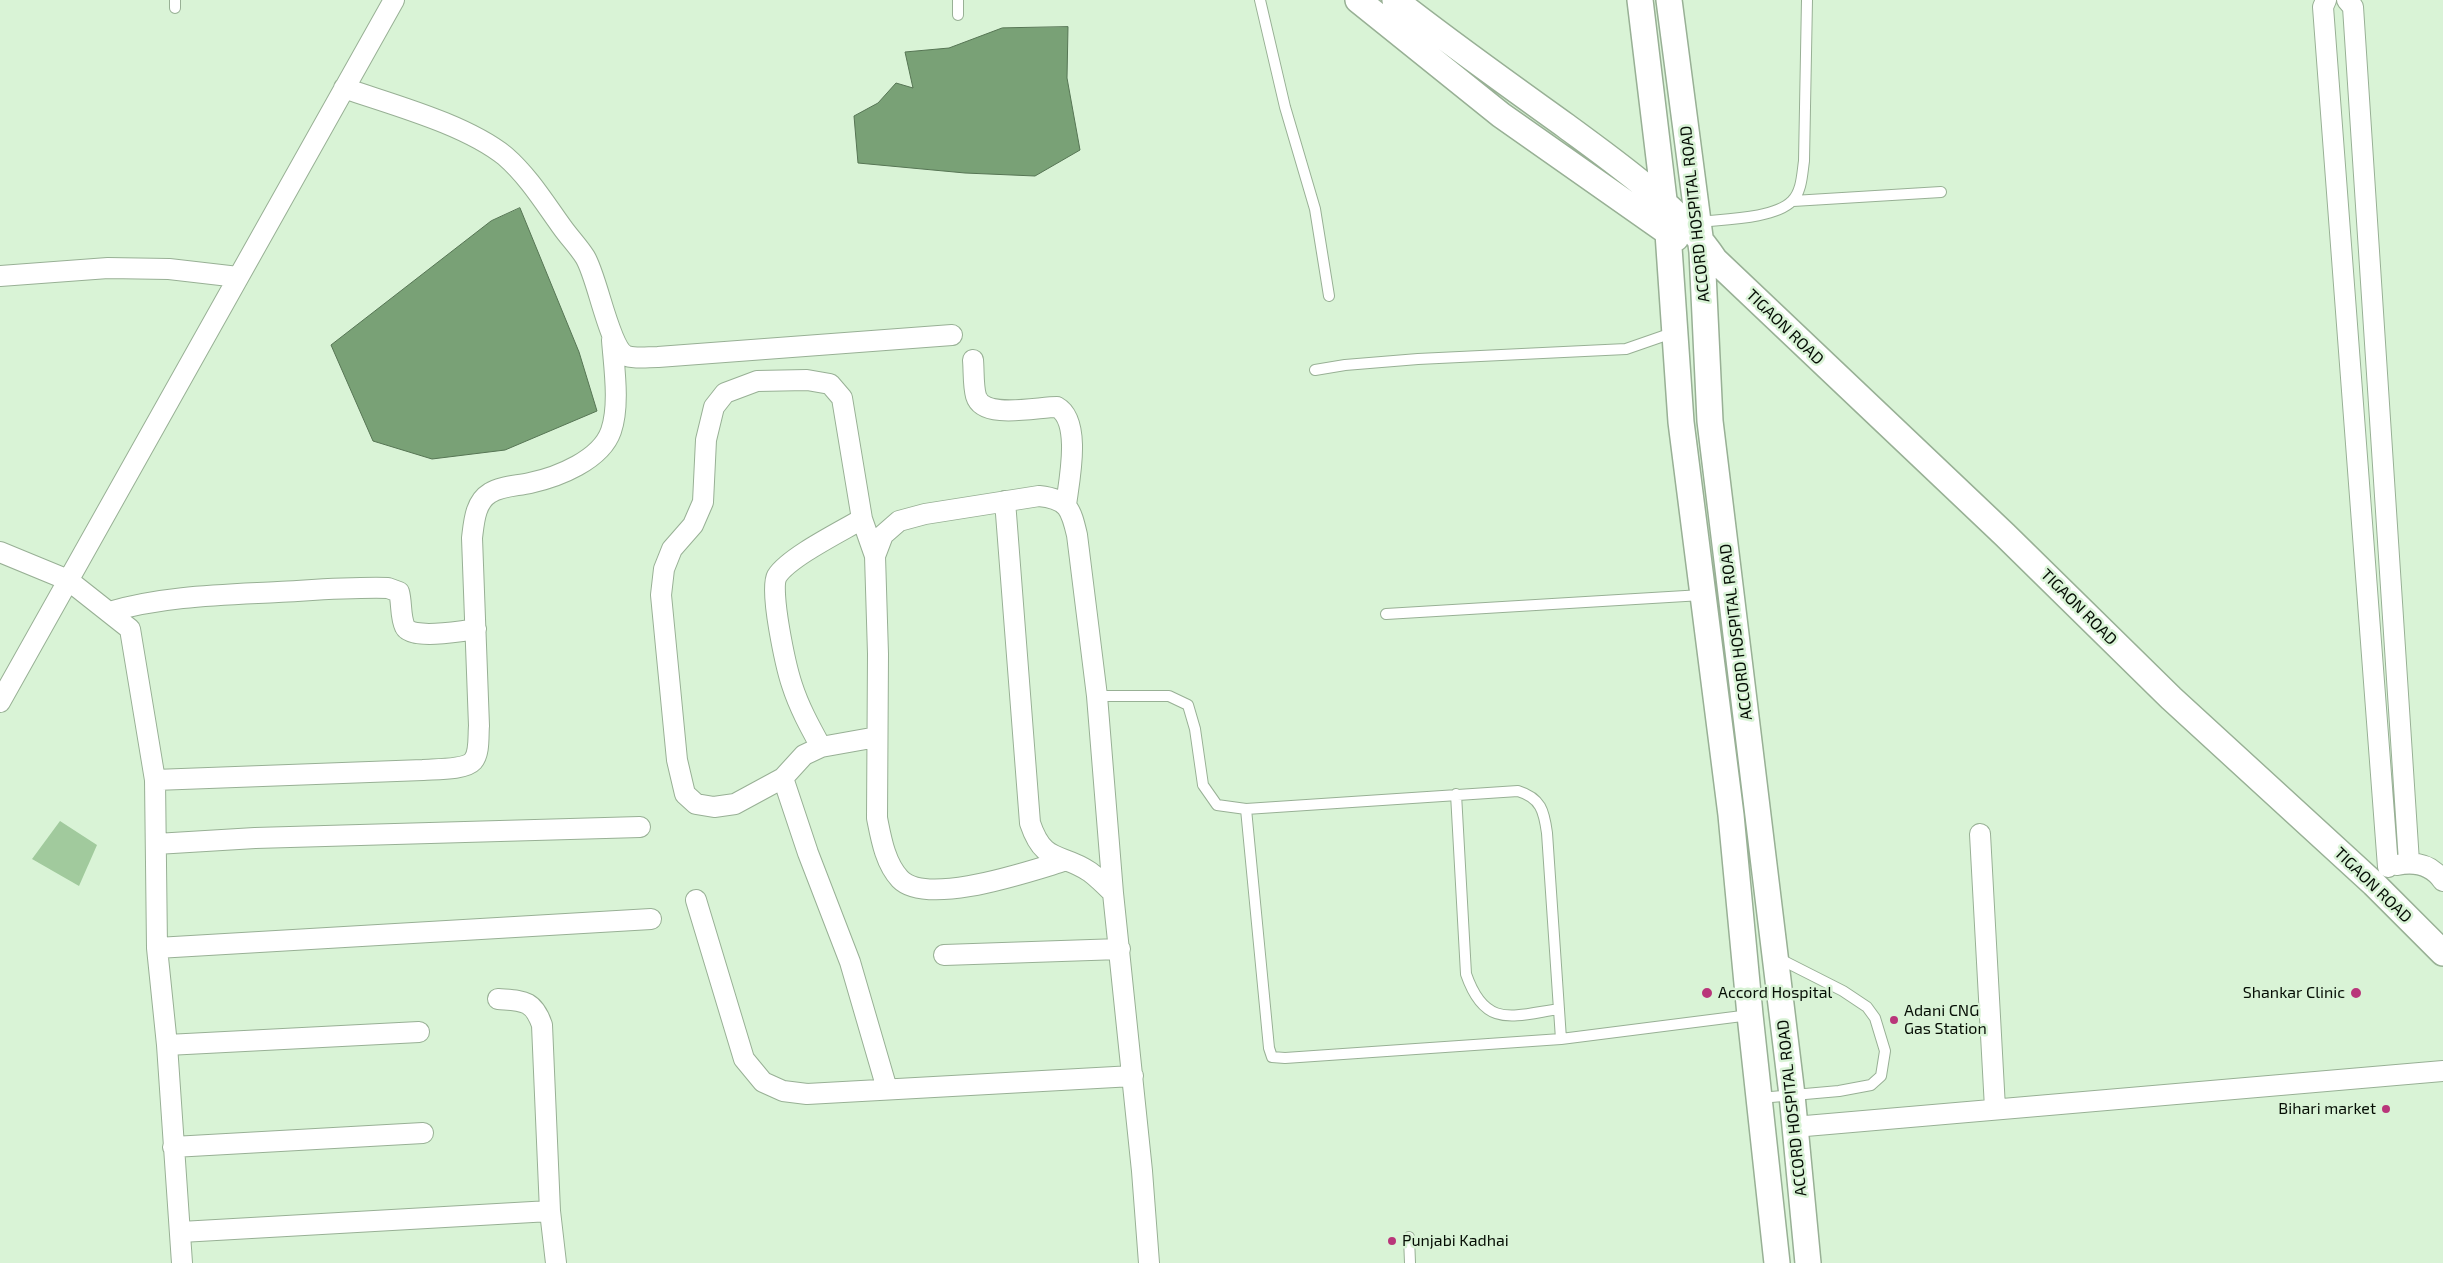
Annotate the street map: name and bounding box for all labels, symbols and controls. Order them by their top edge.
street label: ACCORD HOSPITAL ROAD [1676,125,1714,303]
street label: TIGAON ROAD [1742,285,1828,369]
street label: ACCORD HOSPITAL ROAD [1716,543,1756,721]
street label: TIGAON ROAD [2037,565,2121,649]
street label: TIGAON ROAD [2330,843,2416,927]
place label: Accord Hospital [1718,983,1832,1003]
place label: Shankar Clinic [2243,983,2345,1003]
marker: Accord Hospital [1700,986,1714,1000]
marker: Shankar Clinic [2349,986,2363,1000]
place label: Adani CNG Gas Station [1904,1001,1987,1039]
marker: Adani CNG Gas Station [1888,1014,1900,1026]
street label: ACCORD HOSPITAL ROAD [1773,1019,1811,1197]
place label: Bihari market [2278,1099,2376,1119]
marker: Bihari market [2380,1103,2392,1115]
place label: Punjabi Kadhai [1402,1231,1509,1251]
marker: Punjabi Kadhai [1386,1235,1398,1247]

